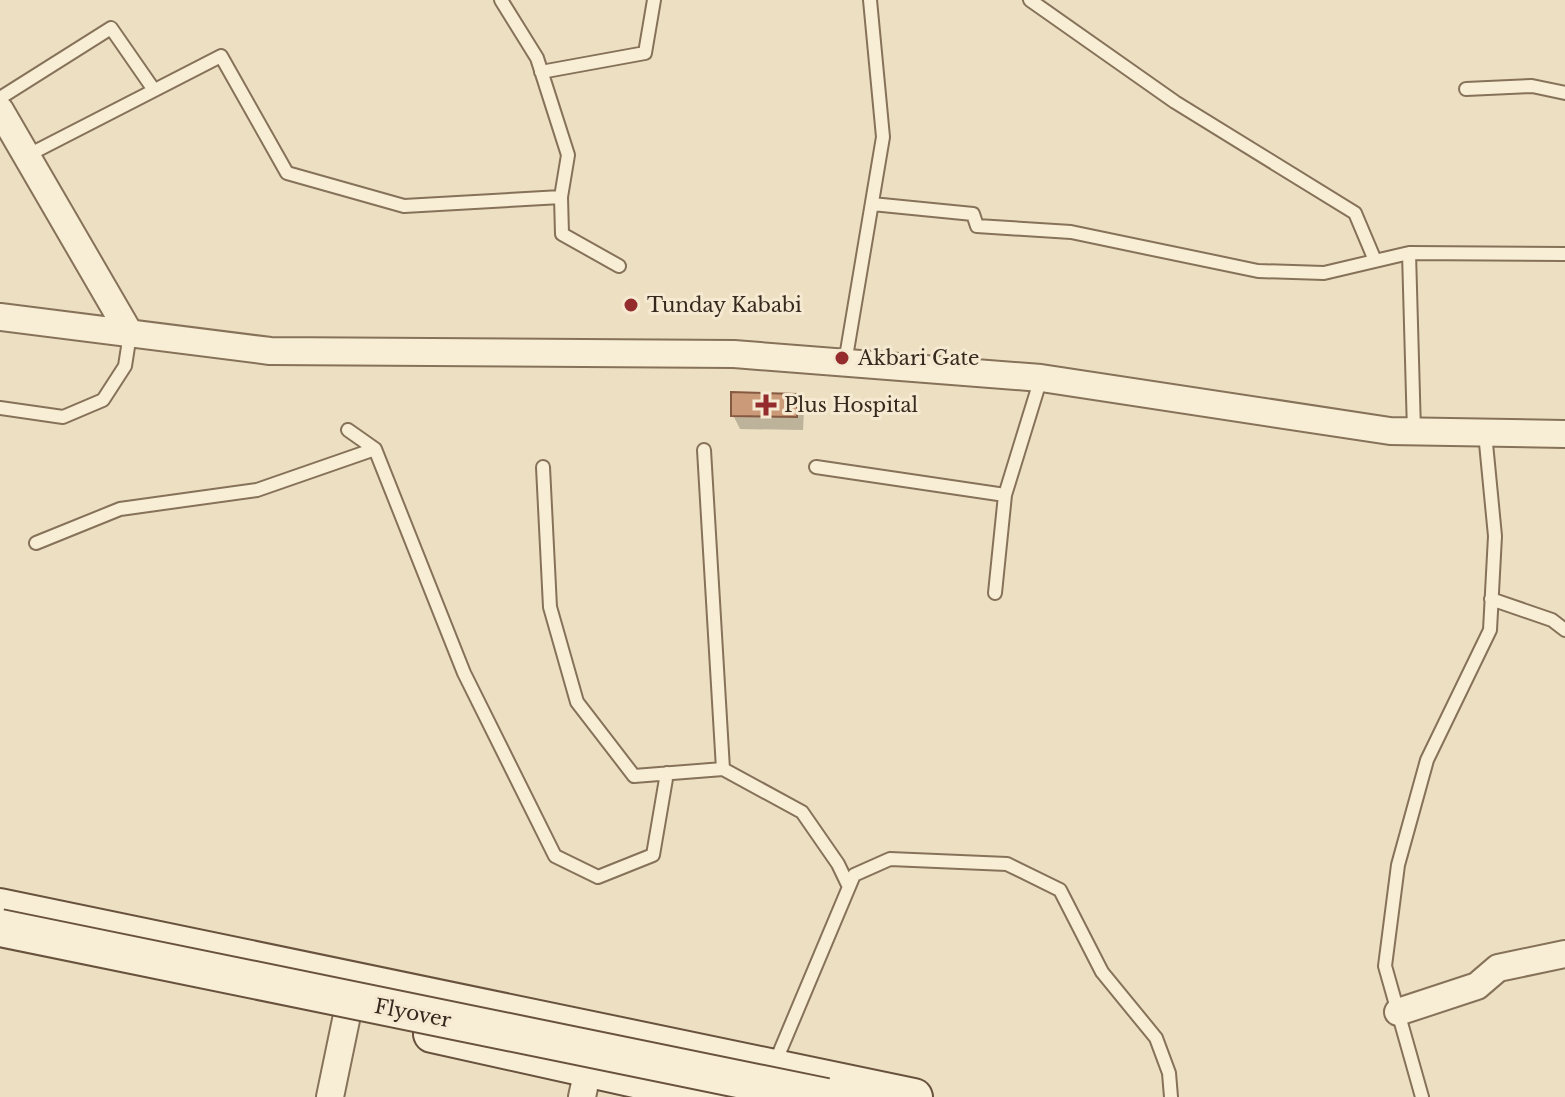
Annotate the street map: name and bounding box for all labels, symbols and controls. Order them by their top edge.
place label: Tunday Kababi [647,293,802,317]
marker: Tunday Kababi [622,296,640,314]
place label: Akbari Gate [857,346,980,370]
marker: Akbari Gate [833,349,851,367]
place label: Plus Hospital [784,393,918,417]
marker: Plus Hospital [755,394,777,416]
street label: Flyover [373,994,454,1032]

